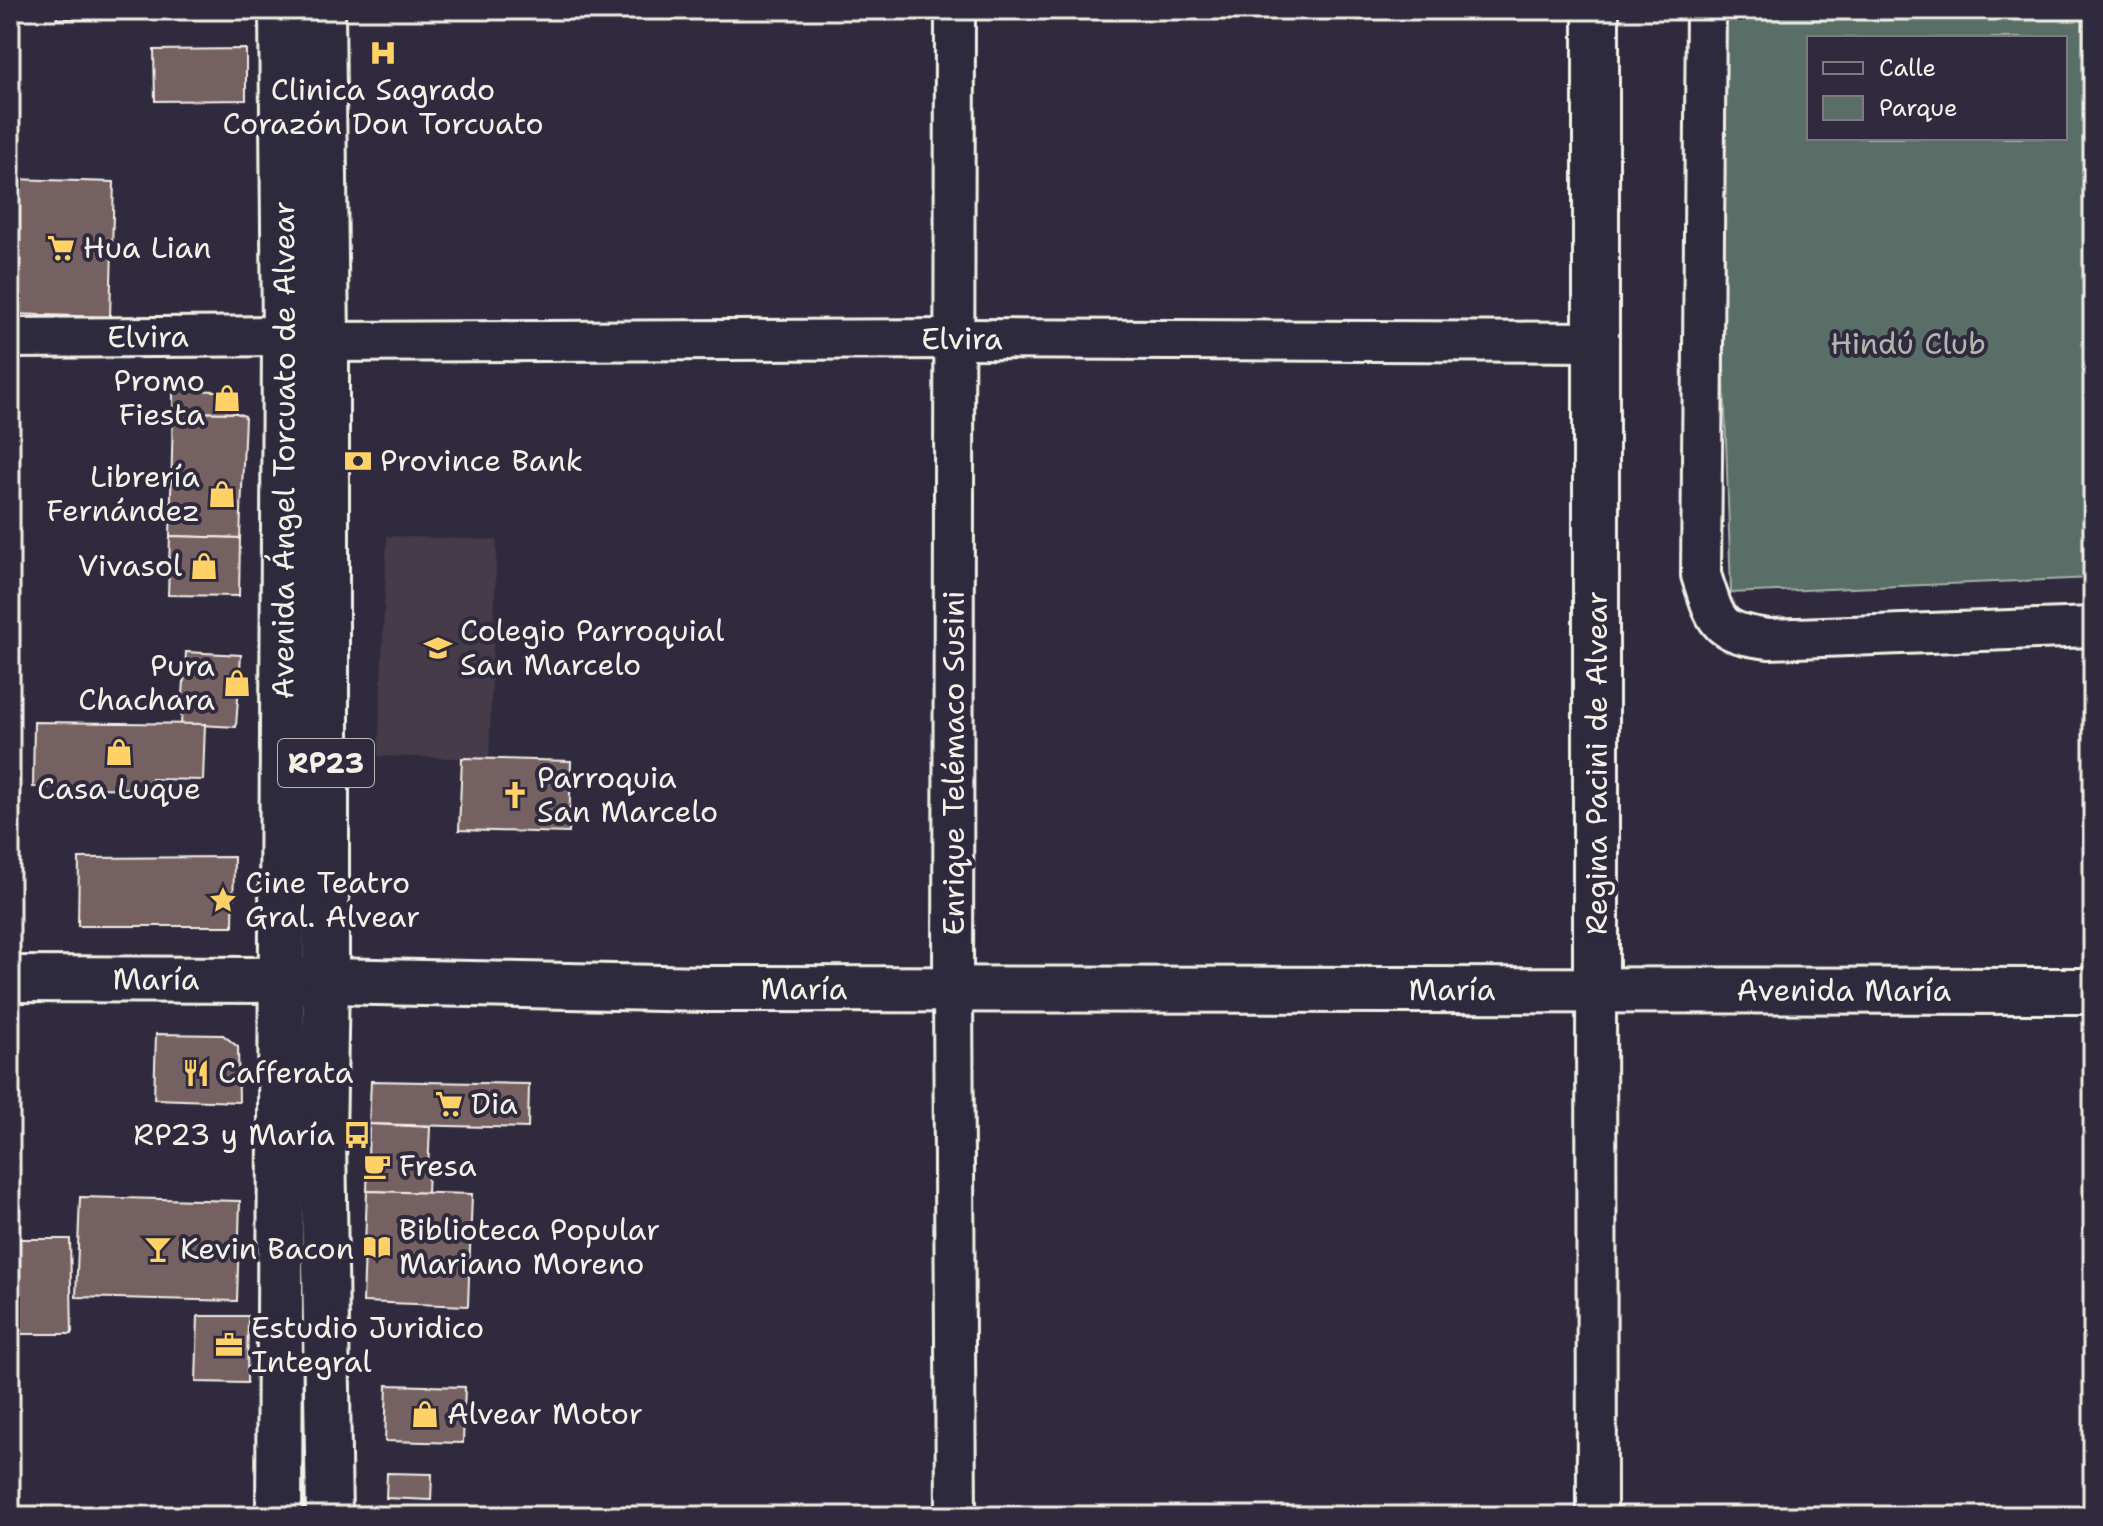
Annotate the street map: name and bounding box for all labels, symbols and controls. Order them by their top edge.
legend [1807,36,2067,140]
hospital icon: Clinica Sagrado Corazón Don Torcuato [368,38,398,68]
text: Calle [1879,52,1936,84]
place label: Clinica Sagrado Corazón Don Torcuato [222,69,544,144]
text: Parque [1879,92,1958,124]
street label: Avenida Ángel Torcuato de Alvear [262,201,305,699]
place label: Hua Lian [83,227,211,268]
supermarket icon: Hua Lian [46,233,76,263]
street label: Elvira [107,316,189,357]
street label: Elvira [921,318,1003,359]
park label: Hindú Club [1830,323,1986,364]
place label: Promo Fiesta [114,360,205,435]
shop icon: Promo Fiesta [212,383,242,413]
place label: Province Bank [380,440,583,481]
bank icon: Province Bank [343,446,373,476]
place label: Librería Fernández [47,456,200,531]
shop icon: Librería Fernández [207,479,237,509]
place label: Vivasol [78,545,182,586]
shop icon: Vivasol [189,551,219,581]
street label: Enrique Telémaco Susini [933,591,974,935]
street label: Regina Pacini de Alvear [1576,591,1617,935]
place label: Colegio Parroquial San Marcelo [460,610,724,685]
school or university icon: Colegio Parroquial San Marcelo [423,633,453,663]
place label: Pura Chachara [78,645,215,720]
shop icon: Pura Chachara [222,668,252,698]
shop icon: Casa Luque [104,737,134,767]
road number: RP23 [278,739,374,787]
place label: Parroquia San Marcelo [537,757,718,832]
place label: Casa Luque [37,768,201,809]
church icon: Parroquia San Marcelo [500,780,530,810]
place label: Cine Teatro Gral. Alvear [245,862,420,937]
place icon: Cine Teatro Gral. Alvear [208,885,238,915]
street label: María [112,958,200,1000]
street label: María [760,968,848,1009]
street label: María [1408,969,1496,1010]
street label: Avenida María [1737,969,1952,1011]
place label: Cafferata [218,1052,354,1093]
restaurant icon: Cafferata [181,1058,211,1088]
place label: Dia [471,1083,518,1124]
supermarket icon: Dia [434,1089,464,1119]
place label: RP23 y María [133,1114,335,1155]
bus stop icon: RP23 y María [342,1120,372,1150]
place label: Fresa [399,1145,477,1186]
cafe icon: Fresa [362,1151,392,1181]
place label: Biblioteca Popular Mariano Moreno [399,1209,660,1284]
place label: Kevin Bacon [180,1228,354,1269]
library icon: Biblioteca Popular Mariano Moreno [362,1232,392,1262]
bar icon: Kevin Bacon [143,1234,173,1264]
place label: Estudio Juridico Integral [251,1307,484,1382]
office icon: Estudio Juridico Integral [214,1330,244,1360]
place label: Alvear Motor [447,1393,643,1434]
shop icon: Alvear Motor [410,1399,440,1429]

